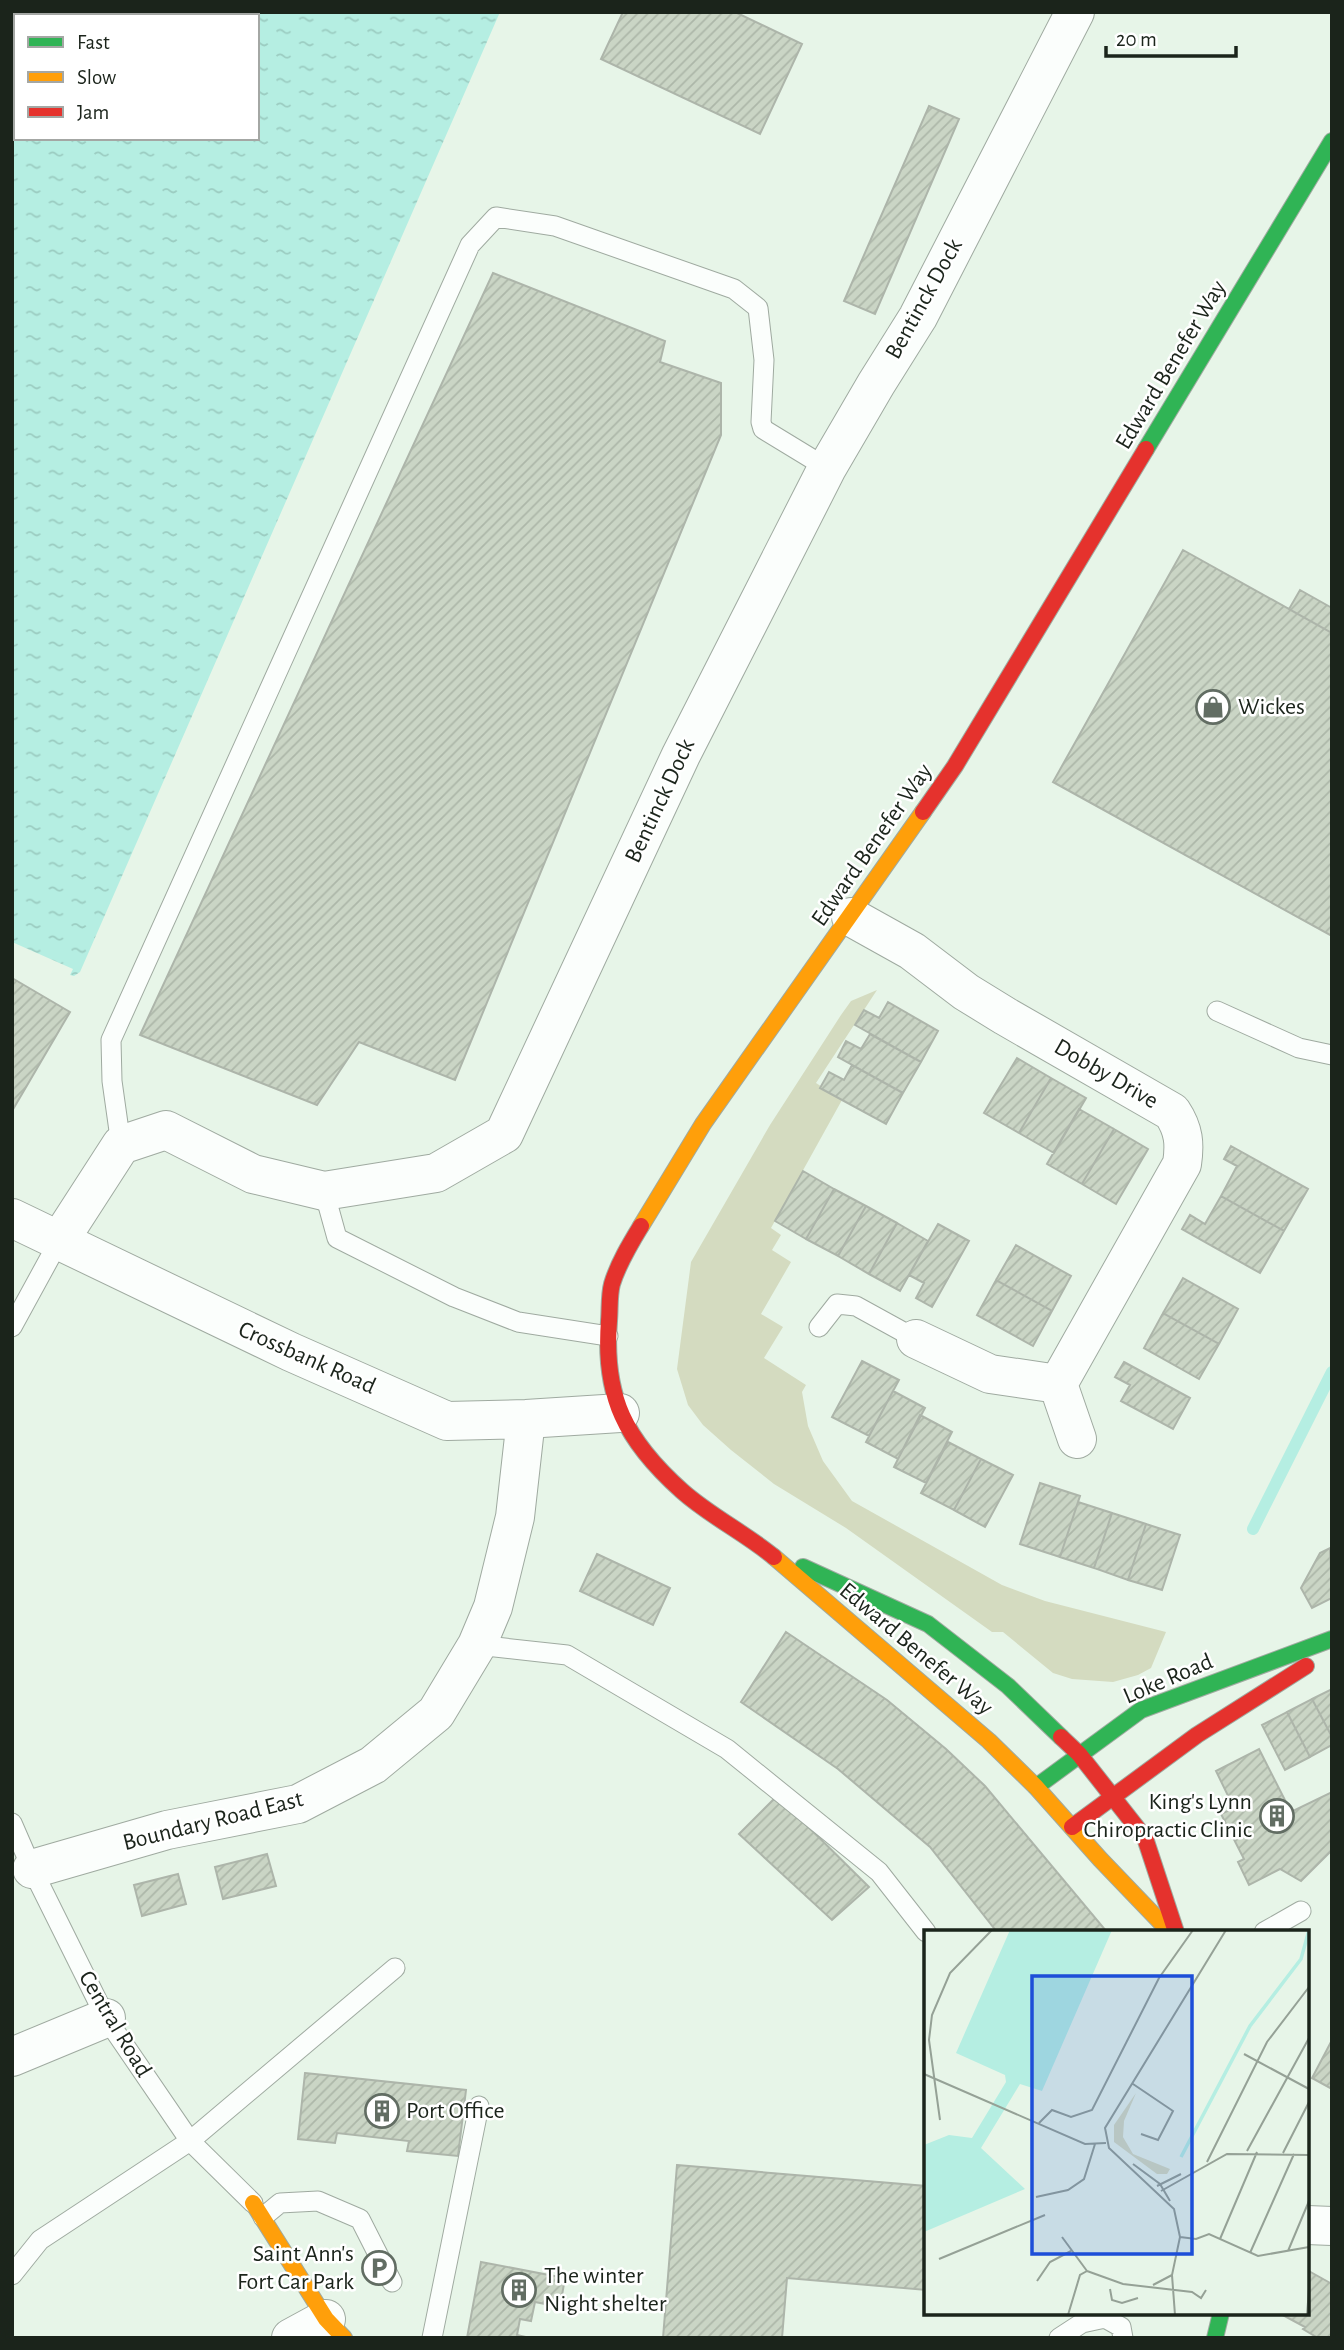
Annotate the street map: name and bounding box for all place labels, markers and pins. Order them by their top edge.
shop icon: Wickes [1194,688,1232,726]
place label: Wickes [1238,695,1305,719]
place label: King's Lynn Chiropractic Clinic [1084,1790,1252,1842]
building icon: King's Lynn Chiropractic Clinic [1258,1797,1296,1835]
building icon: Port Office [363,2092,401,2130]
place label: Port Office [406,2099,505,2123]
place label: Saint Ann's Fort Car Park [237,2242,354,2294]
parking icon: Saint Ann's Fort Car Park [360,2249,398,2287]
place label: The winter Night shelter [544,2264,667,2316]
building icon: The winter Night shelter [500,2271,538,2309]

